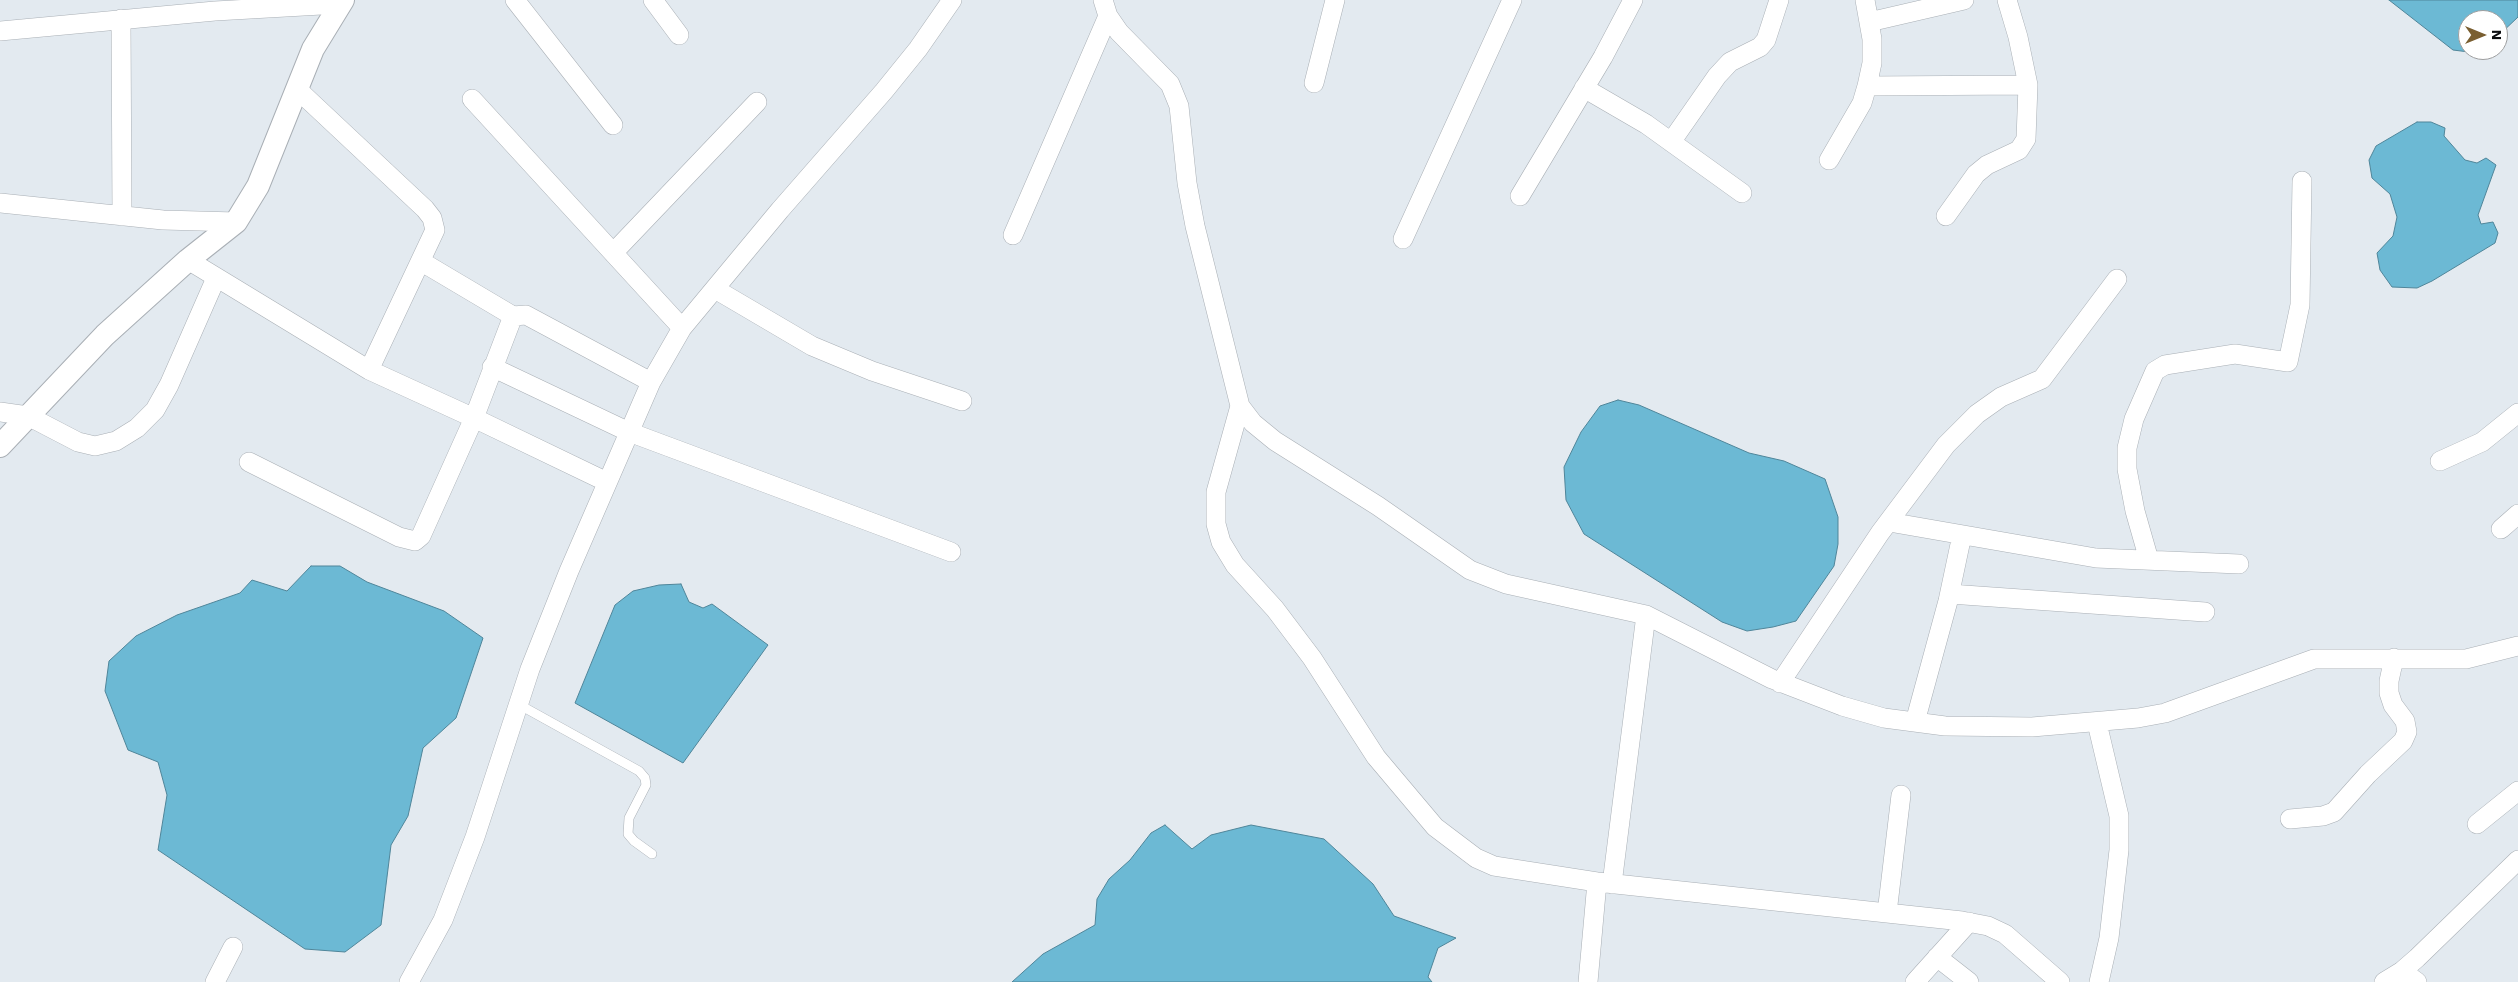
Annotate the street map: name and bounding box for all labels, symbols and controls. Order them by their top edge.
north arrow [2458,10,2508,60]
text: N [2489,30,2505,40]

